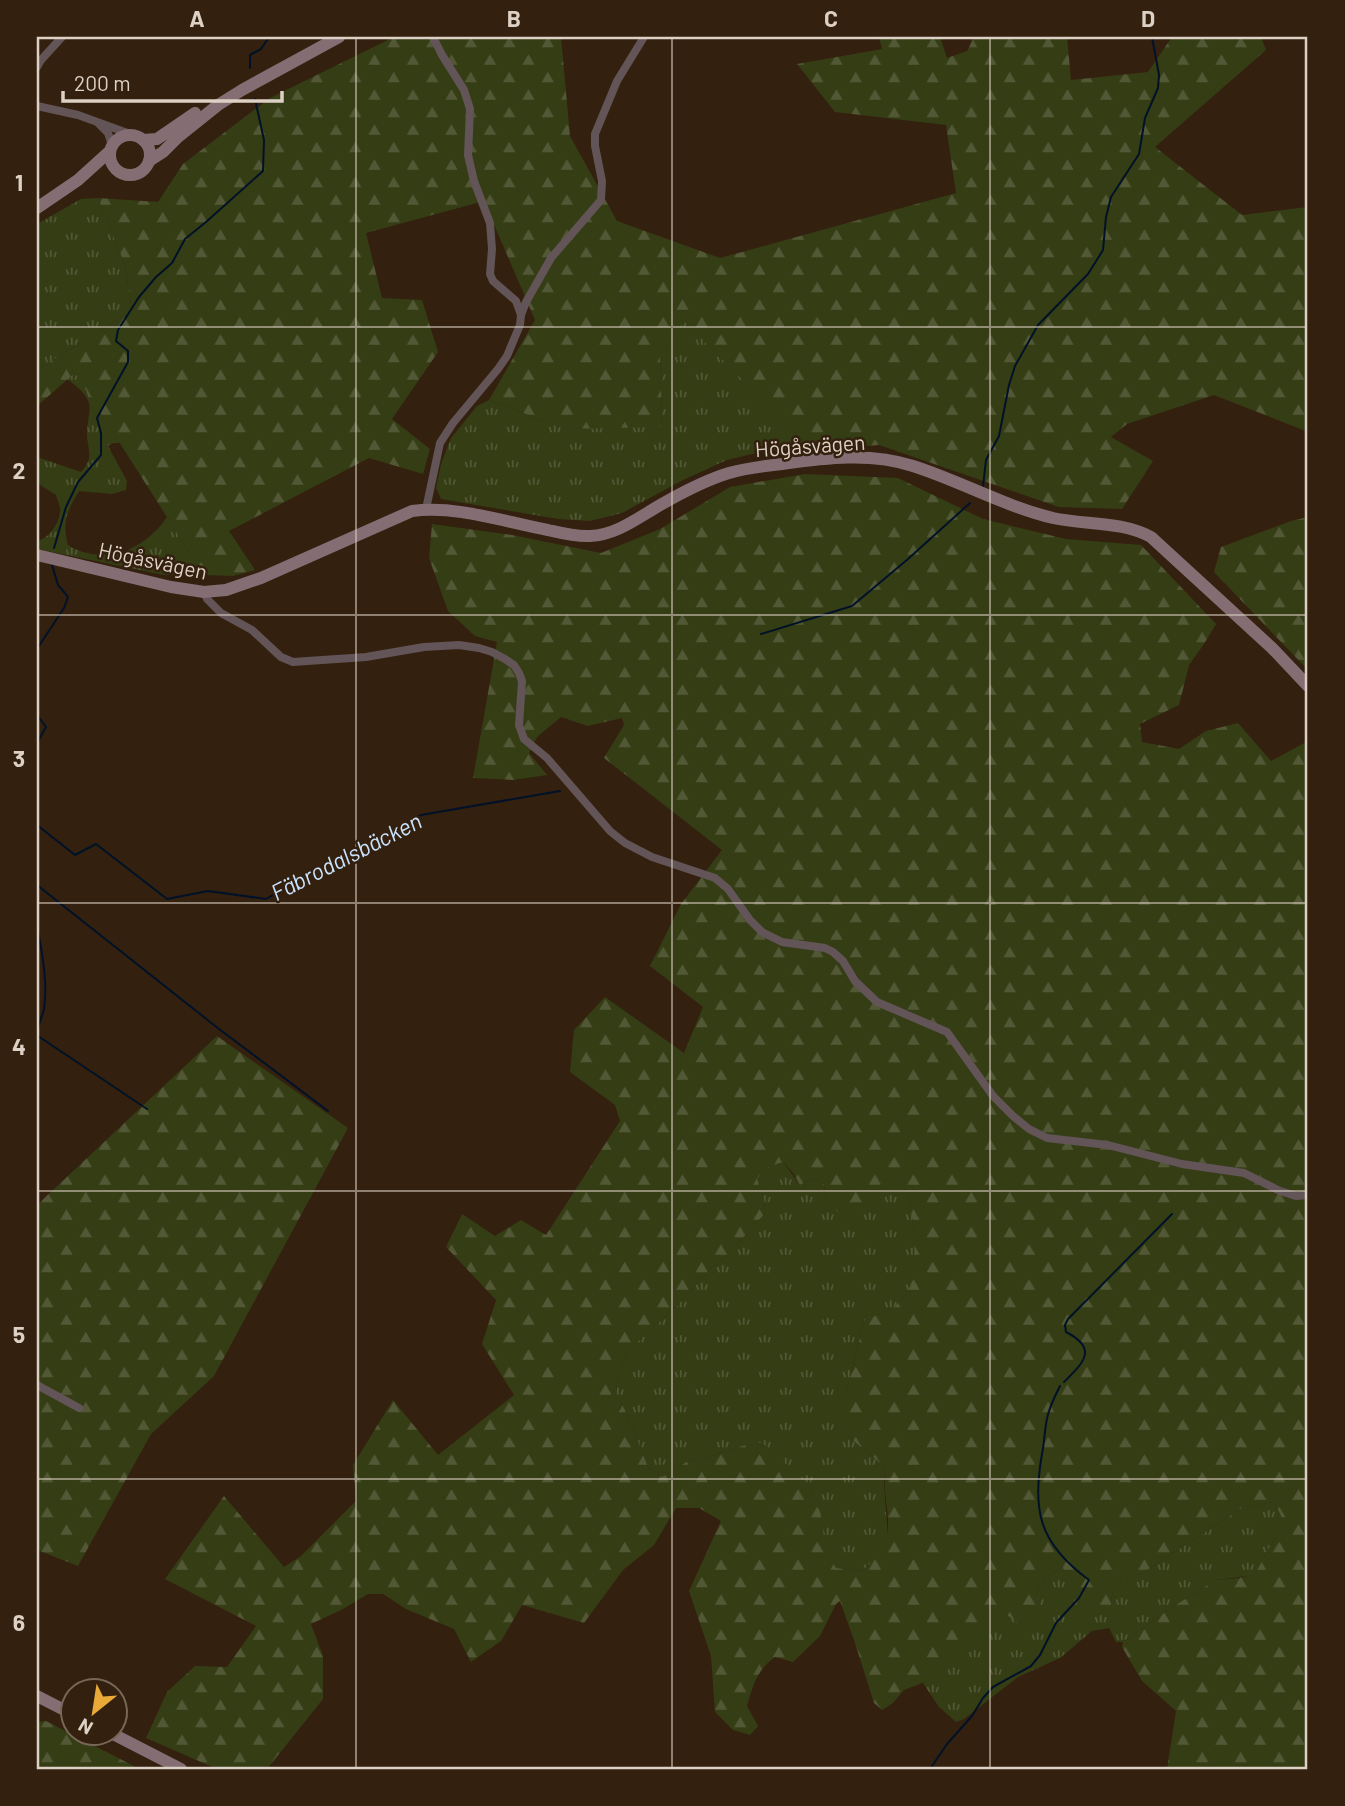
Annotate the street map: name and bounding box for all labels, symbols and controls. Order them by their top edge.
text: A [189,4,205,32]
text: B [507,4,521,32]
text: C [824,4,838,32]
text: D [1141,4,1155,32]
scale bar [63,60,282,104]
text: 200 m [74,70,131,95]
text: 1 [15,168,23,196]
street label: Högåsvägen [754,429,866,461]
text: 2 [13,456,25,484]
street label: Högåsvägen [96,536,210,584]
text: 3 [13,744,25,772]
water label: Fäbrodalsbäcken [266,806,426,906]
text: 4 [12,1032,26,1060]
text: 5 [13,1320,25,1348]
text: 6 [13,1608,25,1636]
north arrow [60,1676,130,1746]
text: N [74,1714,96,1740]

